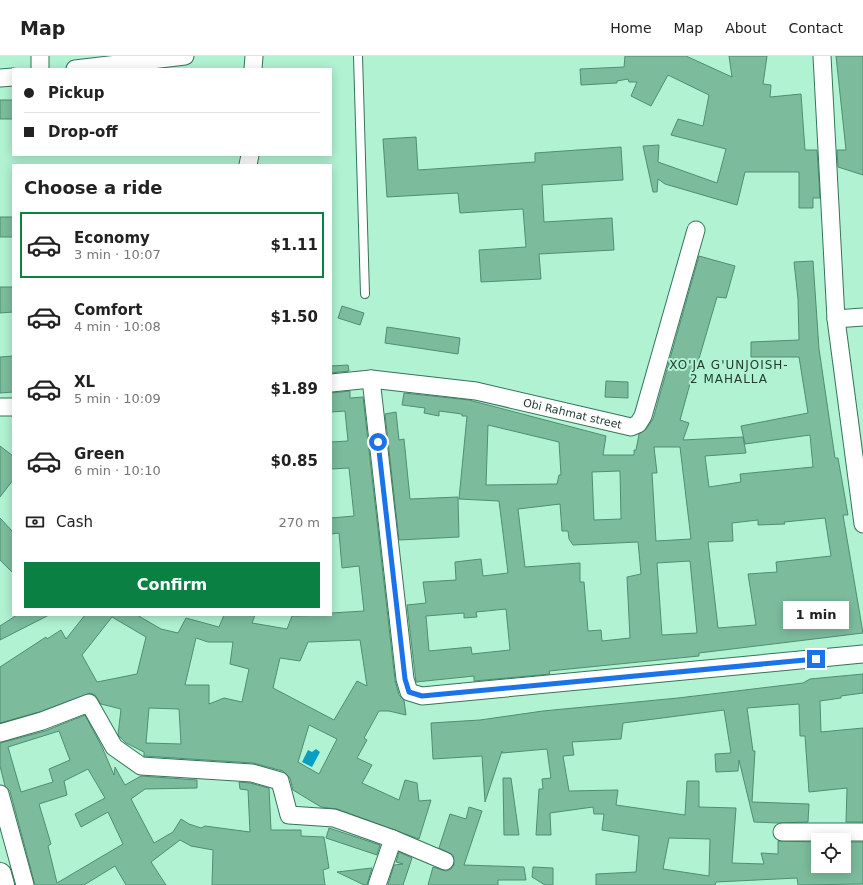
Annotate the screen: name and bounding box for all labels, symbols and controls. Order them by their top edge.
text: Map [20,17,65,39]
text: Home [610,20,652,36]
text: Map [674,20,703,36]
text: About [725,20,767,36]
text: Contact [789,20,843,36]
text: Pickup [48,84,104,102]
text: Drop-off [48,123,118,141]
text: Choose a ride [24,177,163,198]
icon: car [26,227,62,263]
text: Economy [74,229,150,247]
text: $1.11 [271,236,318,254]
text: 3 min · 10:07 [74,247,161,262]
icon: car [26,299,62,335]
text: Comfort [74,301,142,319]
text: $1.50 [271,308,318,326]
text: 4 min · 10:08 [74,319,161,334]
district label: XO'JA G'UNJOISH- 2 MAHALLA [669,358,789,386]
icon: car [26,371,62,407]
text: XL [74,373,95,391]
text: $1.89 [271,380,318,398]
text: 5 min · 10:09 [74,391,161,406]
street label: Obi Rahmat street [522,396,624,431]
route start [369,433,387,451]
icon: car [26,443,62,479]
text: Green [74,445,125,463]
text: $0.85 [271,452,318,470]
text: 6 min · 10:10 [74,463,161,478]
icon: cash [24,511,46,533]
text: Cash [56,513,93,531]
text: 270 m [278,515,320,530]
button: Confirm [24,562,320,608]
callout: 1 min [783,601,849,629]
text: 1 min [796,607,836,622]
route end [807,650,825,668]
map controls [811,833,851,873]
button: locate [811,833,851,873]

